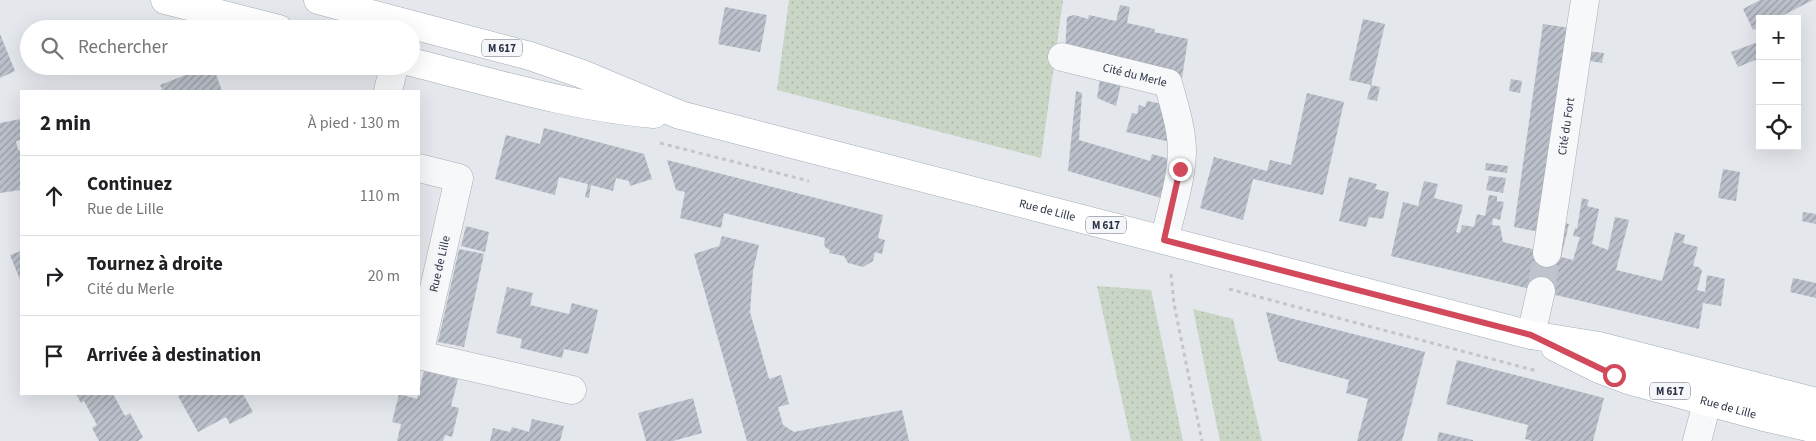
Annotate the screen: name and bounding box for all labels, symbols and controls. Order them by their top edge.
map controls [1756,15,1801,150]
button: + [1756,15,1801,60]
search box [20,20,420,75]
icon: search [38,34,66,62]
text: Rechercher [78,34,168,61]
road number: M 617 [482,40,522,56]
street label: Cité du Merle [1101,59,1169,91]
button: − [1756,60,1801,105]
street label: Cité du Fort [1553,96,1579,156]
button: locate [1756,105,1801,150]
text: 2 min [40,108,91,138]
text: À pied · 130 m [308,112,400,134]
route end [1169,158,1192,181]
text: Continuez [87,171,172,198]
icon: ahead [40,182,68,210]
text: 110 m [360,185,400,207]
street label: Rue de Lille [1017,195,1077,225]
text: Rue de Lille [87,198,164,220]
road number: M 617 [1086,216,1126,234]
street label: Rue de Lille [425,234,455,294]
text: Tournez à droite [87,251,223,278]
icon: right [40,262,68,290]
text: 20 m [368,265,400,287]
text: Cité du Merle [87,278,174,300]
icon: arrive [40,342,68,370]
text: Arrivée à destination [87,342,261,369]
route start [1603,364,1626,387]
road number: M 617 [1650,382,1690,400]
street label: Rue de Lille [1698,391,1758,423]

